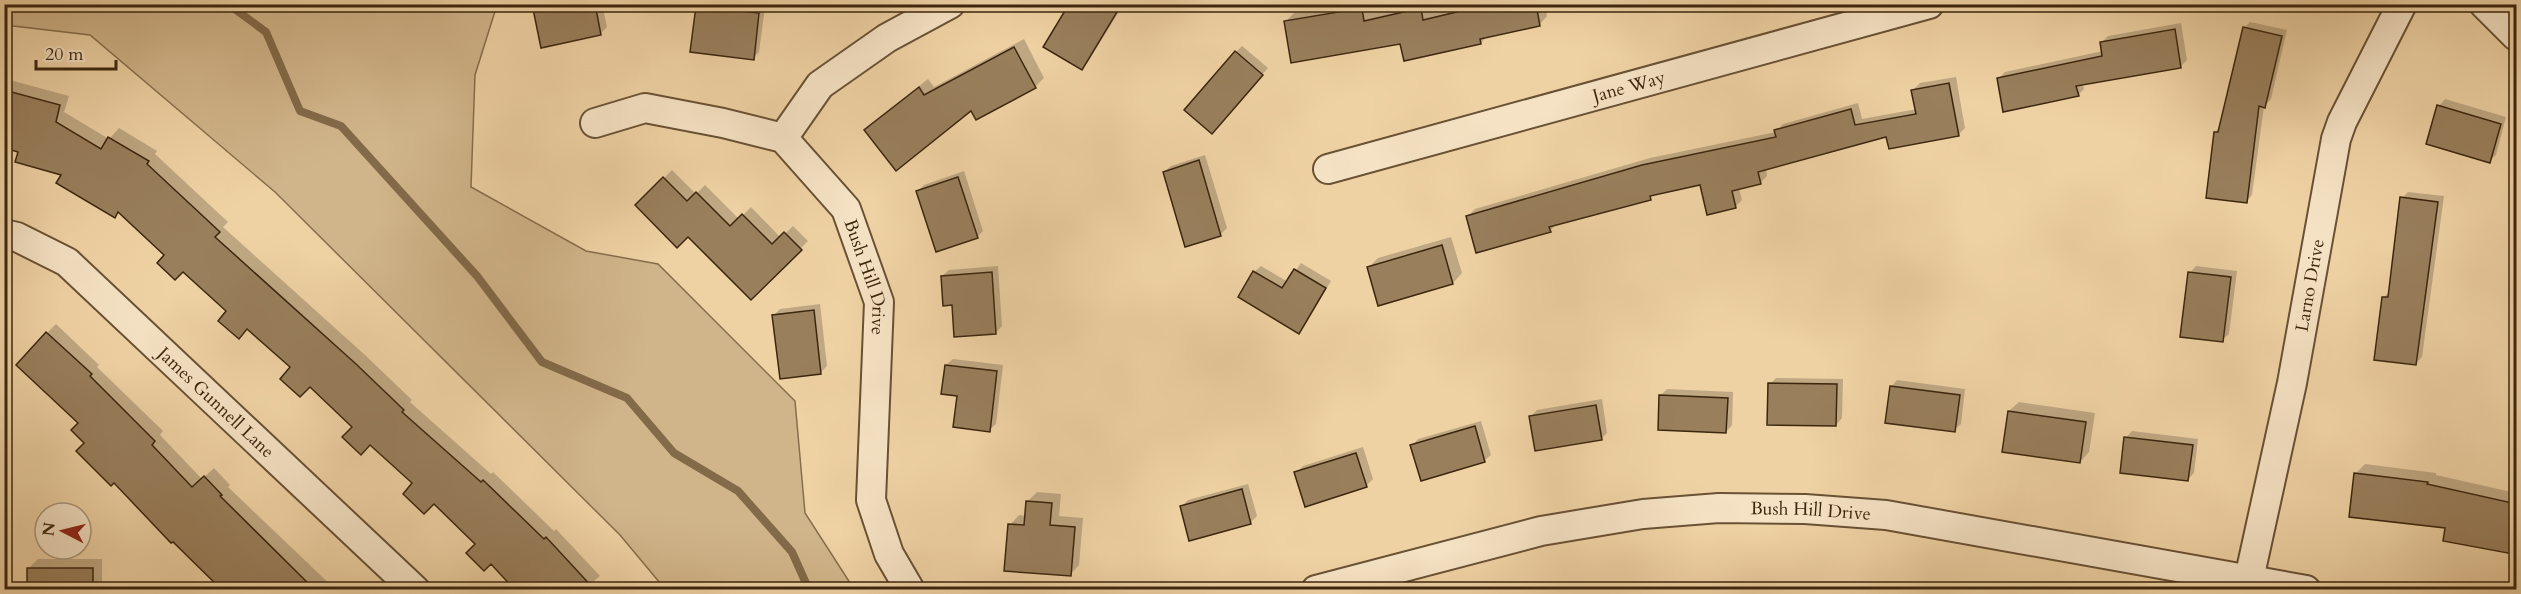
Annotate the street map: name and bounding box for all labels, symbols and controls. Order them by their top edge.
scale bar [36,33,116,71]
text: 20 m [45,42,84,67]
street label: Jane Way [1587,64,1668,109]
street label: Bush Hill Drive [838,215,892,336]
street label: Larno Drive [2289,237,2330,334]
street label: James Gunnell Lane [150,339,280,464]
street label: Bush Hill Drive [1750,496,1872,526]
north arrow [33,501,93,561]
text: N [37,521,61,538]

